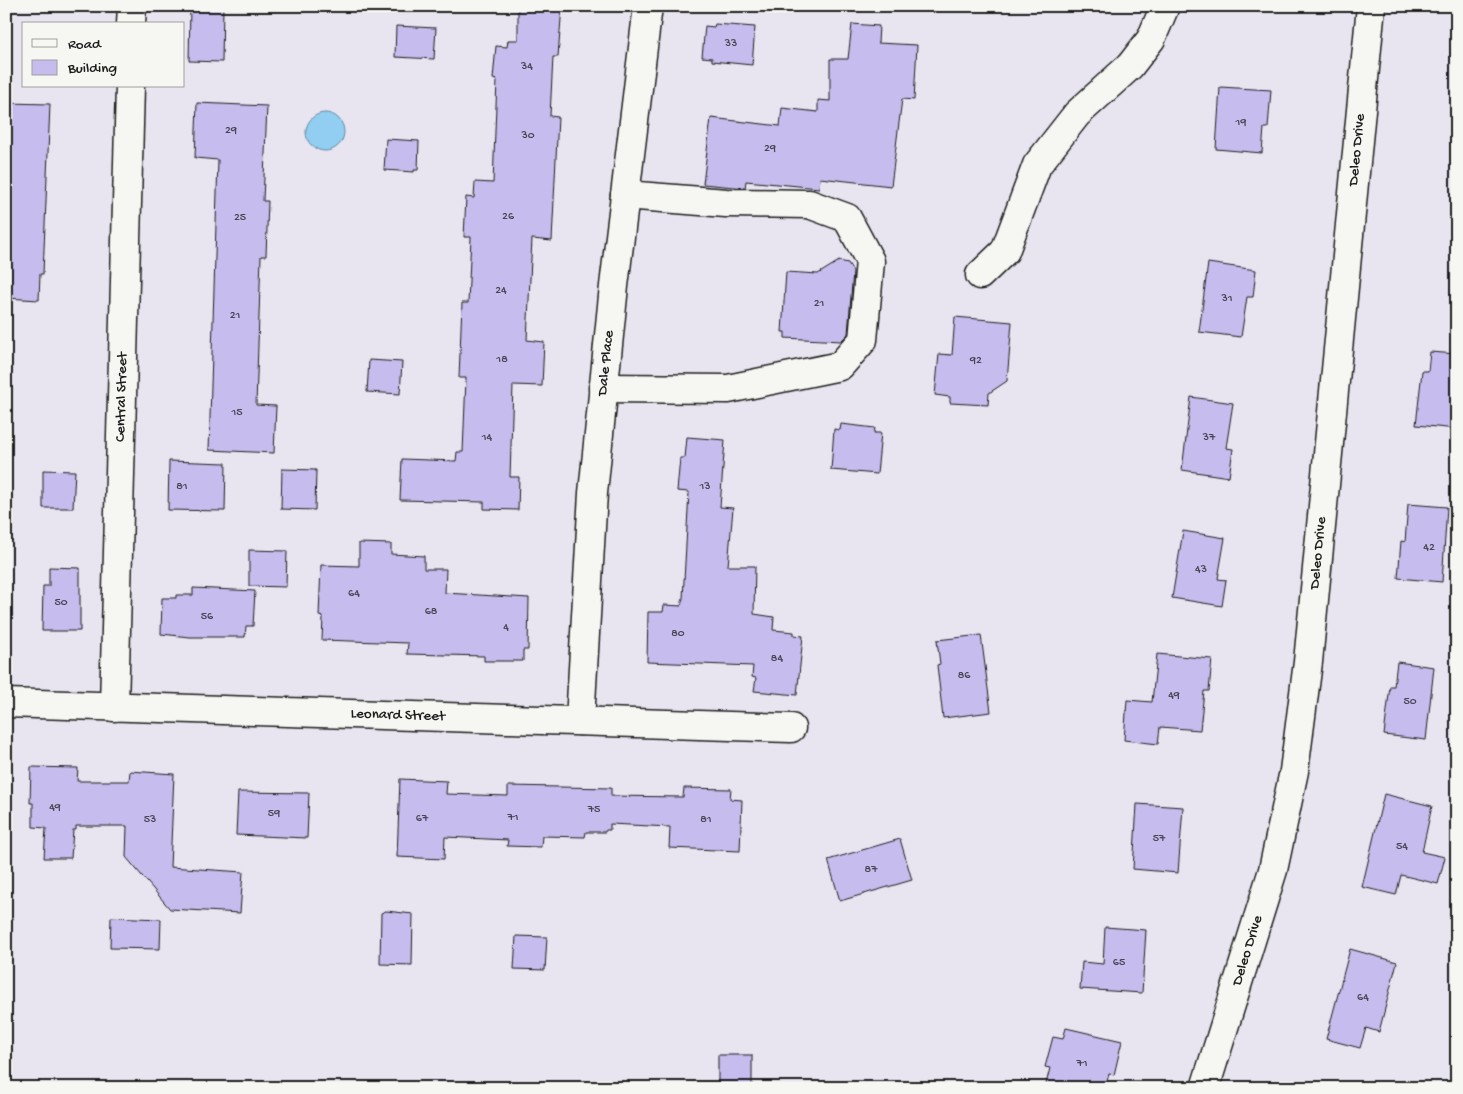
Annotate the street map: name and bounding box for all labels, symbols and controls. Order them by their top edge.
legend [22,22,185,88]
text: Road [68,36,102,54]
house number: 33 [724,37,737,51]
text: Building [67,60,117,78]
house number: 34 [520,60,533,74]
street label: Deleo Drive [1345,113,1370,188]
house number: 19 [1235,116,1246,130]
house number: 29 [225,124,237,138]
house number: 30 [520,129,535,143]
house number: 29 [764,142,776,156]
house number: 26 [502,210,515,224]
house number: 25 [234,211,246,225]
house number: 24 [495,284,507,298]
house number: 31 [1220,292,1233,306]
house number: 21 [814,297,825,311]
house number: 21 [230,309,241,323]
street label: Dale Place [594,329,618,398]
street label: Central Street [112,350,132,442]
house number: 18 [495,353,508,367]
house number: 92 [969,354,982,368]
house number: 15 [230,406,243,420]
house number: 14 [481,431,493,445]
house number: 37 [1202,431,1216,445]
house number: 81 [176,480,188,494]
house number: 13 [698,480,711,494]
street label: Deleo Drive [1306,516,1331,591]
house number: 42 [1423,541,1435,555]
house number: 43 [1195,563,1207,577]
house number: 64 [348,587,360,601]
house number: 50 [54,596,68,610]
house number: 68 [425,605,438,619]
house number: 56 [201,610,214,624]
house number: 4 [503,621,509,635]
house number: 80 [671,627,685,641]
house number: 84 [771,652,783,666]
house number: 86 [958,669,971,683]
house number: 49 [1168,689,1180,703]
house number: 50 [1403,695,1417,709]
street label: Leonard Street [350,705,447,726]
house number: 49 [49,801,61,815]
house number: 75 [587,803,600,817]
house number: 59 [268,807,280,821]
house number: 71 [506,811,519,825]
house number: 67 [416,812,429,826]
house number: 53 [144,813,156,827]
house number: 81 [700,813,712,827]
house number: 57 [1153,832,1166,846]
house number: 54 [1396,840,1408,854]
house number: 87 [865,863,878,877]
street label: Deleo Drive [1228,913,1267,989]
house number: 65 [1113,956,1125,970]
house number: 64 [1357,991,1369,1005]
house number: 71 [1075,1057,1088,1071]

